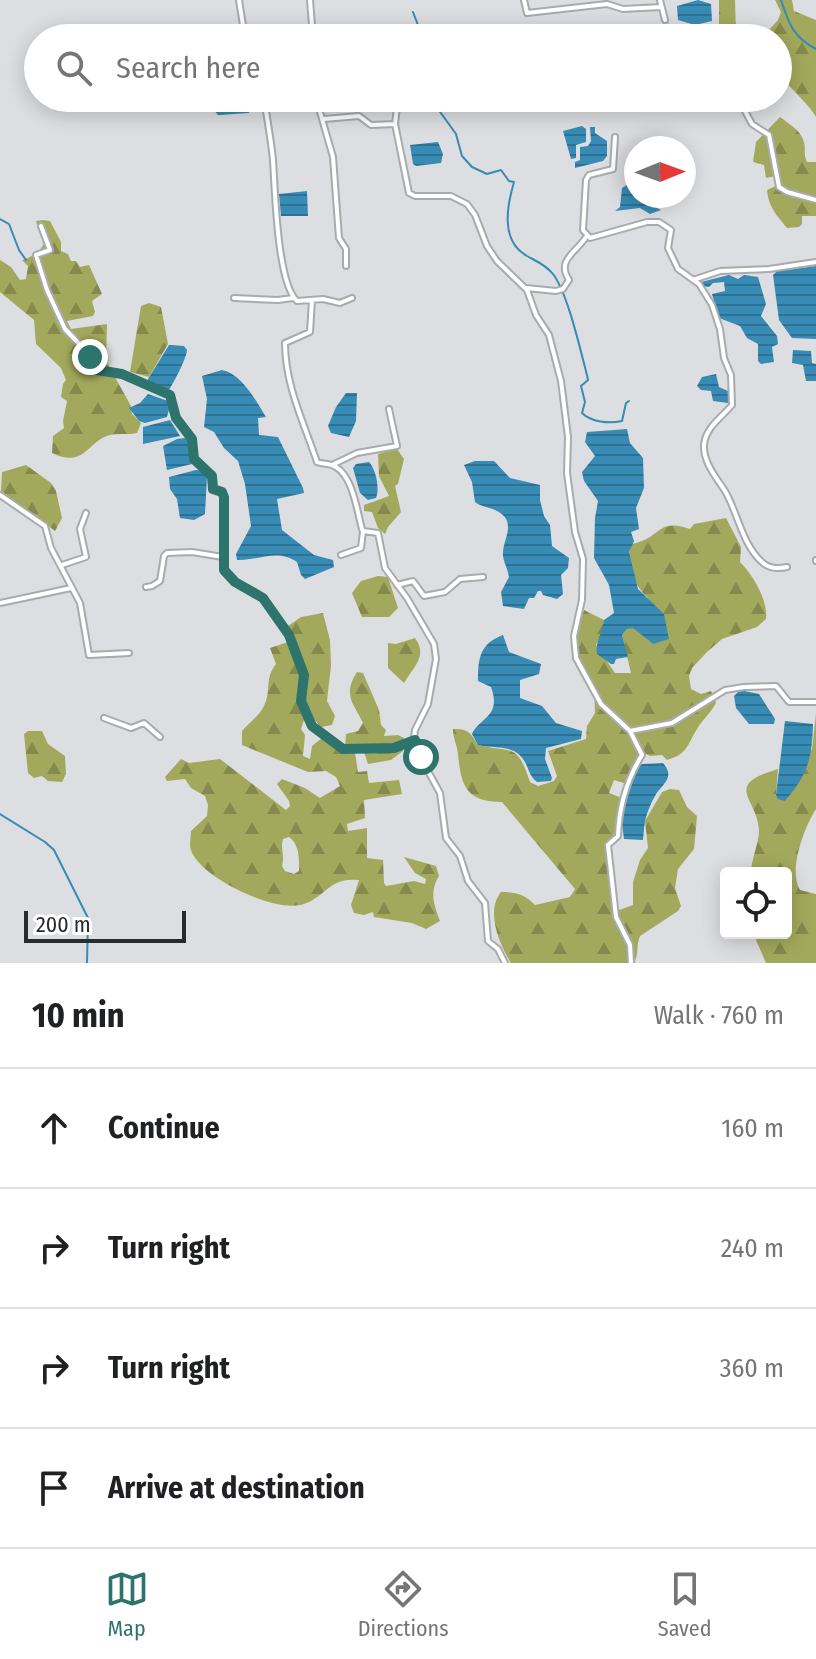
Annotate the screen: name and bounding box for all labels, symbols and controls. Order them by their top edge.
search box [24,24,792,112]
icon: search [52,46,96,90]
text: Search here [116,50,261,86]
north arrow [624,136,696,208]
route end [72,339,108,375]
route start [403,739,439,775]
map controls [720,867,792,939]
button: locate [720,867,792,939]
scale bar [24,907,186,943]
text: 200 m [36,911,91,938]
text: 10 min [32,995,125,1036]
text: Walk · 760 m [654,1000,784,1031]
icon: ahead [32,1106,76,1150]
text: Continue [108,1110,220,1146]
text: 160 m [721,1113,784,1144]
icon: right [32,1226,76,1270]
text: Turn right [108,1230,230,1266]
text: 240 m [721,1233,784,1264]
icon: right [32,1346,76,1390]
text: Turn right [108,1350,230,1386]
text: 360 m [720,1353,784,1384]
icon: arrive [32,1466,76,1510]
text: Arrive at destination [108,1470,365,1506]
tab: Map [105,1567,149,1642]
tab: Directions [358,1567,449,1642]
tab: Saved [658,1567,711,1642]

